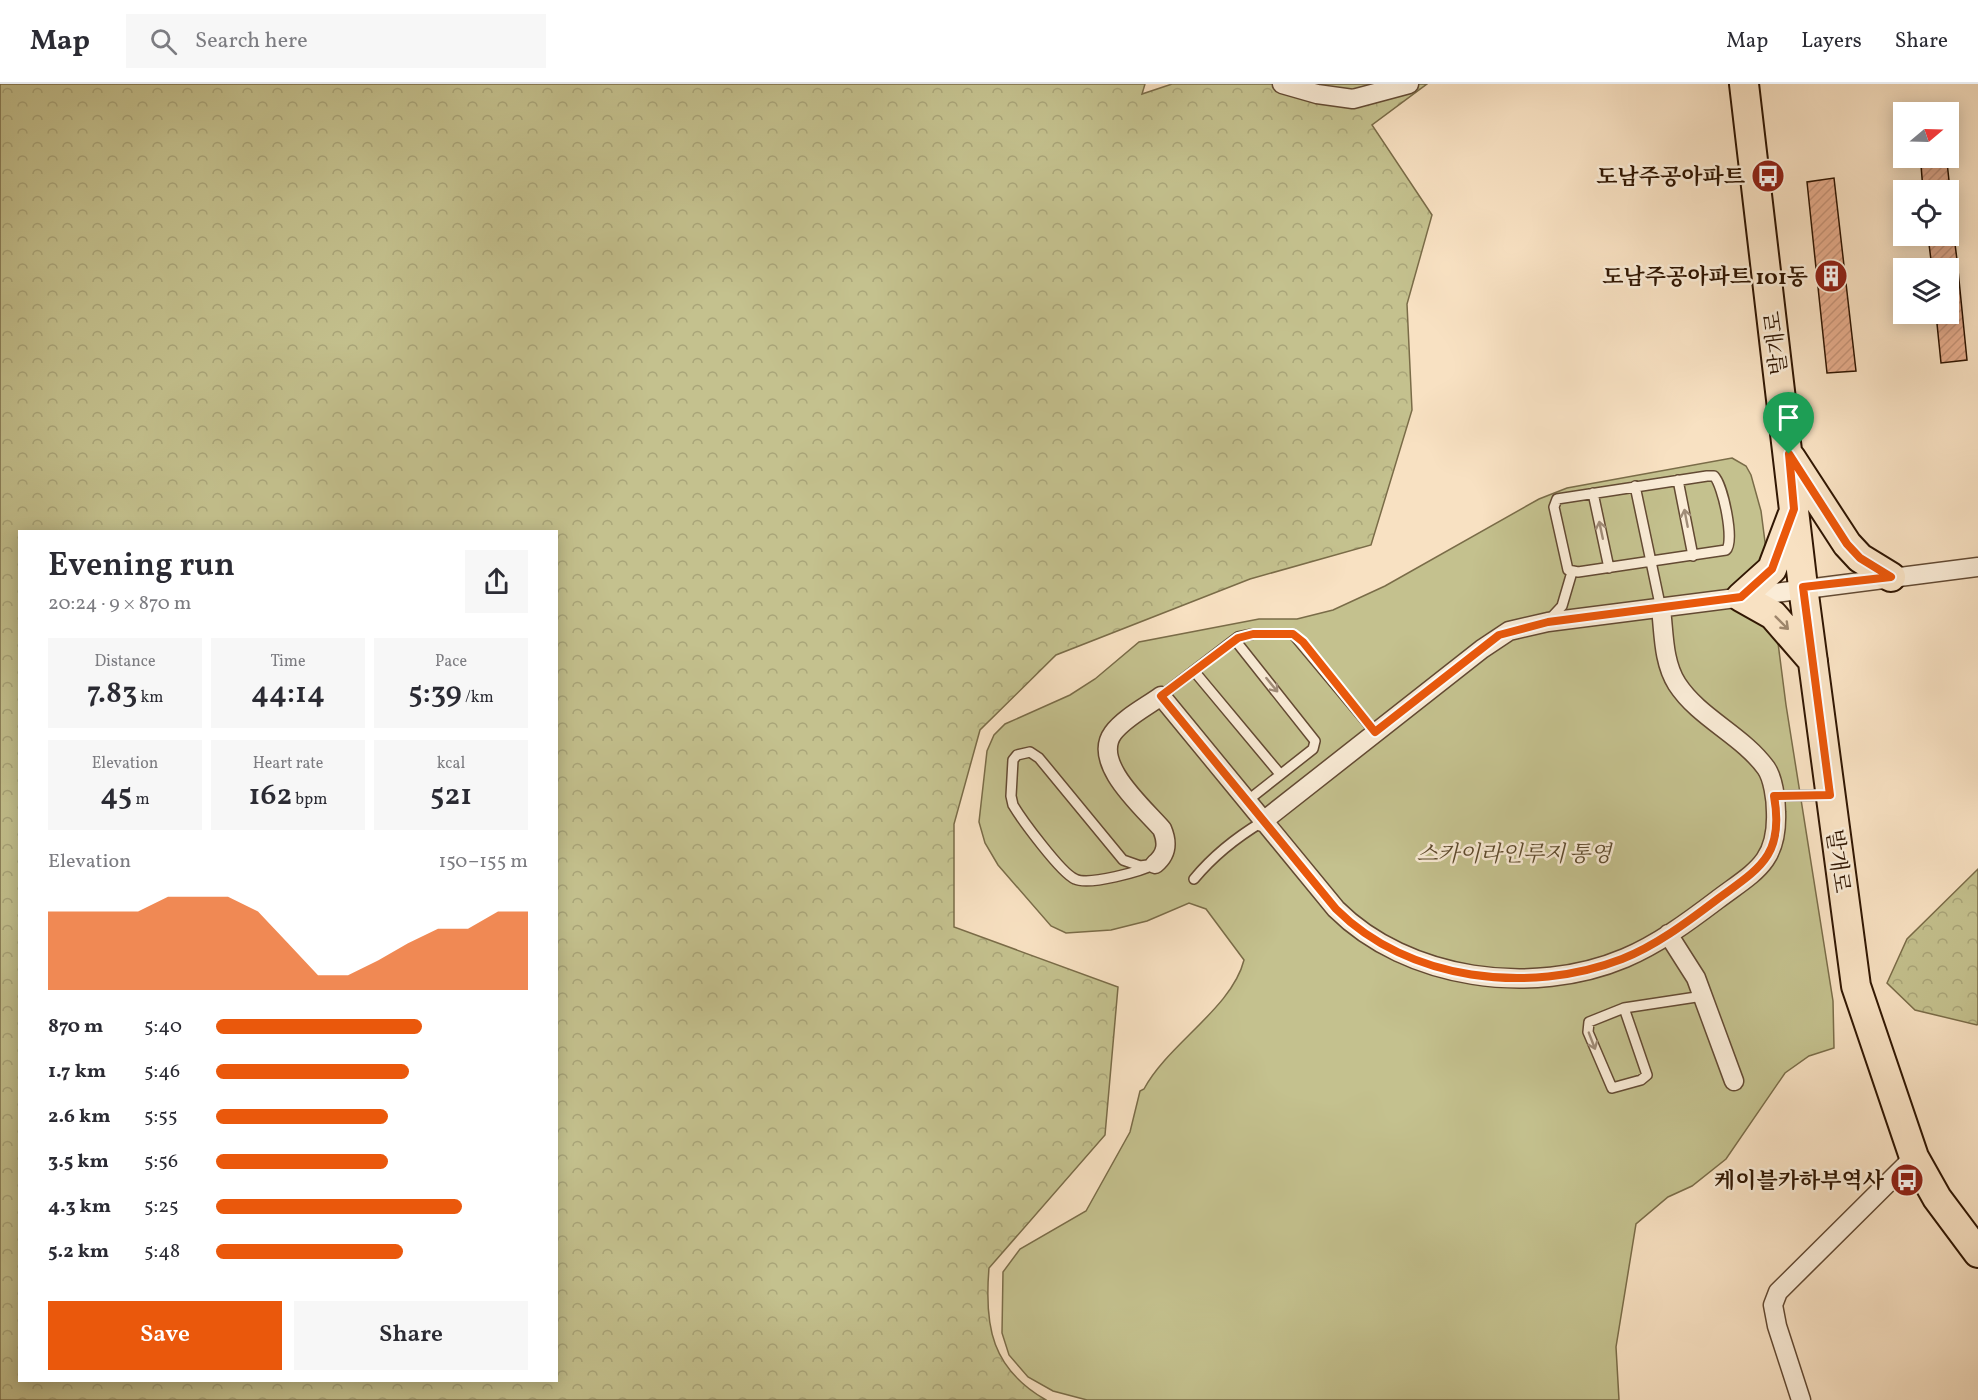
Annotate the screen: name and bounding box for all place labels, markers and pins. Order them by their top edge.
bus stop icon: 도남주공아파트 [1750,158,1786,194]
place label: 도남주공아파트 [1596,163,1746,194]
building icon: 도남주공아파트 101동 [1813,258,1849,294]
place label: 도남주공아파트 101동 [1602,263,1808,294]
pin [1763,392,1814,454]
bus stop icon: 케이블카하부역사 [1889,1162,1925,1198]
place label: 케이블카하부역사 [1714,1167,1885,1198]

